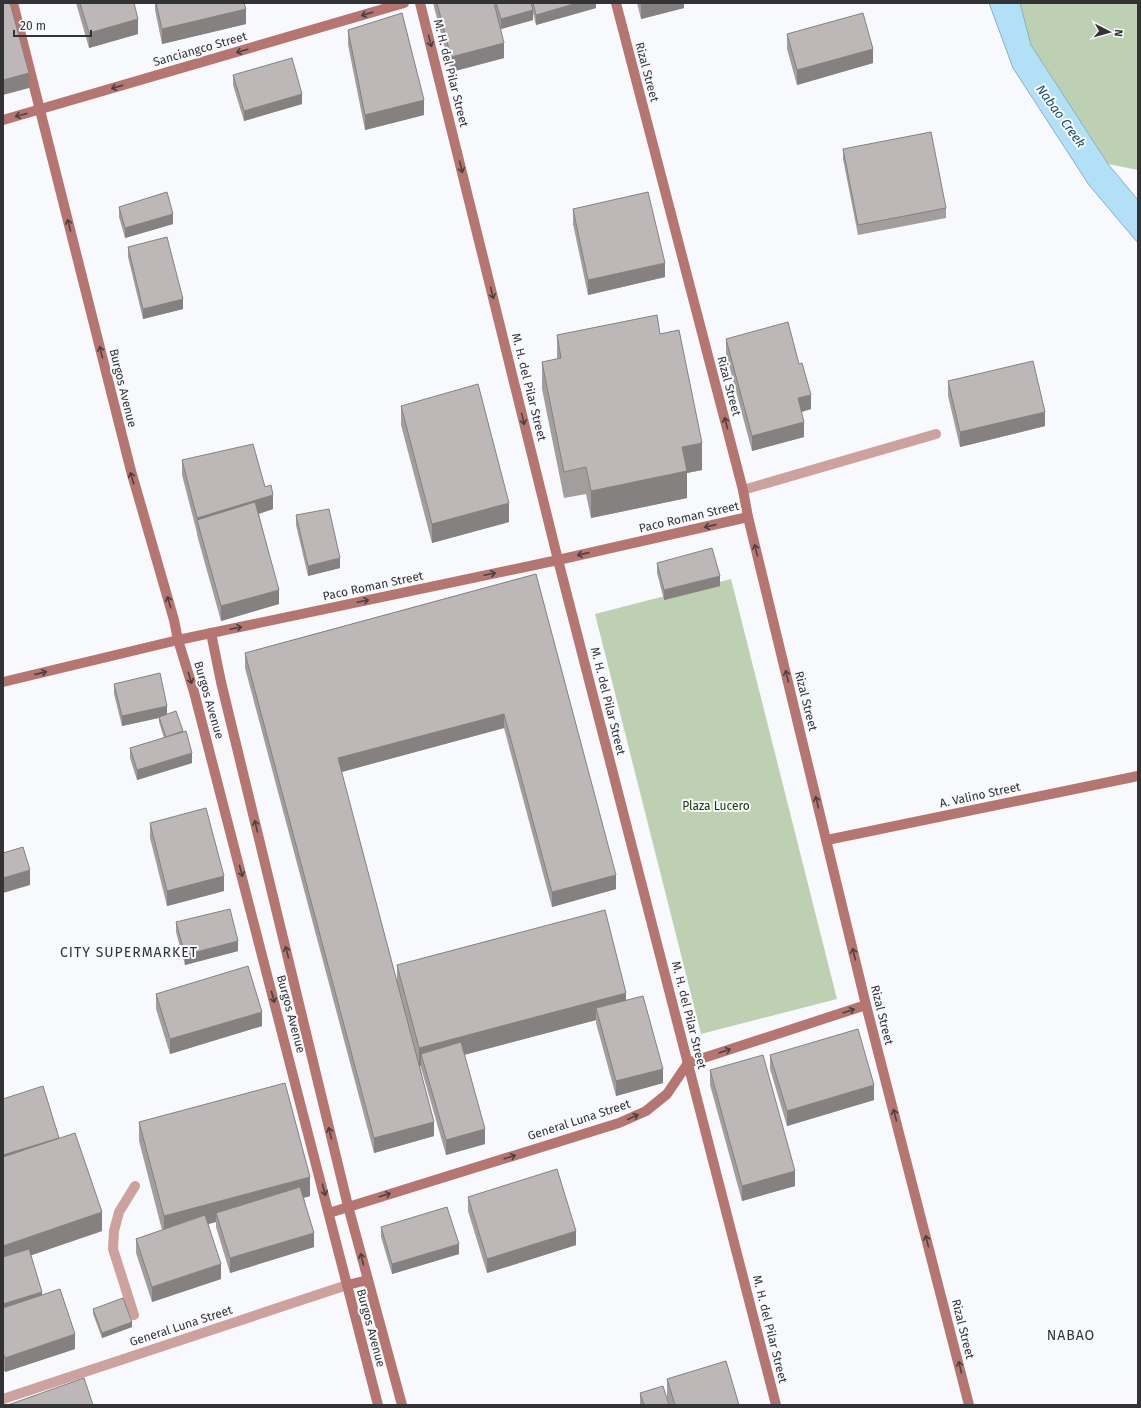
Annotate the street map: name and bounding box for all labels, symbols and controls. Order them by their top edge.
one-way arrow [361,11,374,18]
scale bar [14,12,91,38]
north arrow [1089,12,1129,52]
street label: M. H. del Pilar Street [431,18,471,129]
text: 20 m [20,19,46,33]
street label: Sanciangco Street [151,29,249,69]
text: N [1112,29,1125,37]
one-way arrow [426,34,434,47]
street label: Rizal Street [632,41,662,104]
one-way arrow [236,47,249,55]
water label: Nabao Creek [1033,82,1089,150]
one-way arrow [111,84,124,91]
one-way arrow [15,112,28,119]
one-way arrow [458,160,465,173]
one-way arrow [65,219,72,232]
one-way arrow [489,286,496,299]
street label: M. H. del Pilar Street [509,332,549,443]
one-way arrow [96,345,104,358]
street label: Burgos Avenue [106,347,140,429]
street label: Rizal Street [714,355,744,418]
one-way arrow [520,413,528,426]
one-way arrow [721,417,729,430]
one-way arrow [128,471,136,484]
street label: Paco Roman Street [638,499,741,535]
one-way arrow [704,522,717,530]
one-way arrow [752,543,759,556]
one-way arrow [577,551,590,559]
street label: Paco Roman Street [322,568,425,603]
one-way arrow [483,570,496,578]
one-way arrow [165,596,172,609]
one-way arrow [356,597,369,605]
one-way arrow [229,624,242,632]
street label: M. H. del Pilar Street [588,646,628,757]
street label: Burgos Avenue [191,659,227,741]
one-way arrow [34,668,47,676]
one-way arrow [782,670,790,683]
street label: Rizal Street [792,670,820,733]
one-way arrow [186,671,194,683]
street label: A. Valino Street [938,779,1022,810]
one-way arrow [813,796,821,809]
park label: Plaza Lucero [682,799,750,813]
one-way arrow [252,820,260,833]
one-way arrow [237,864,245,877]
district label: CITY SUPERMARKET [60,944,198,961]
one-way arrow [282,946,290,959]
one-way arrow [849,947,857,960]
street label: M. H. del Pilar Street [669,960,709,1071]
street label: Burgos Avenue [274,973,308,1055]
street label: Rizal Street [868,984,896,1047]
one-way arrow [270,990,278,1003]
one-way arrow [842,1007,855,1014]
one-way arrow [718,1047,731,1054]
street label: General Luna Street [526,1097,633,1143]
one-way arrow [890,1109,898,1122]
one-way arrow [627,1113,639,1120]
one-way arrow [326,1127,334,1140]
one-way arrow [503,1153,516,1160]
one-way arrow [320,1183,328,1196]
one-way arrow [379,1191,392,1198]
one-way arrow [923,1235,930,1248]
one-way arrow [358,1253,366,1266]
street label: M. H. del Pilar Street [750,1274,790,1385]
street label: Burgos Avenue [354,1287,388,1369]
street label: Rizal Street [949,1298,977,1361]
street label: General Luna Street [128,1303,235,1349]
district label: NABAO [1047,1327,1095,1344]
one-way arrow [955,1361,963,1374]

